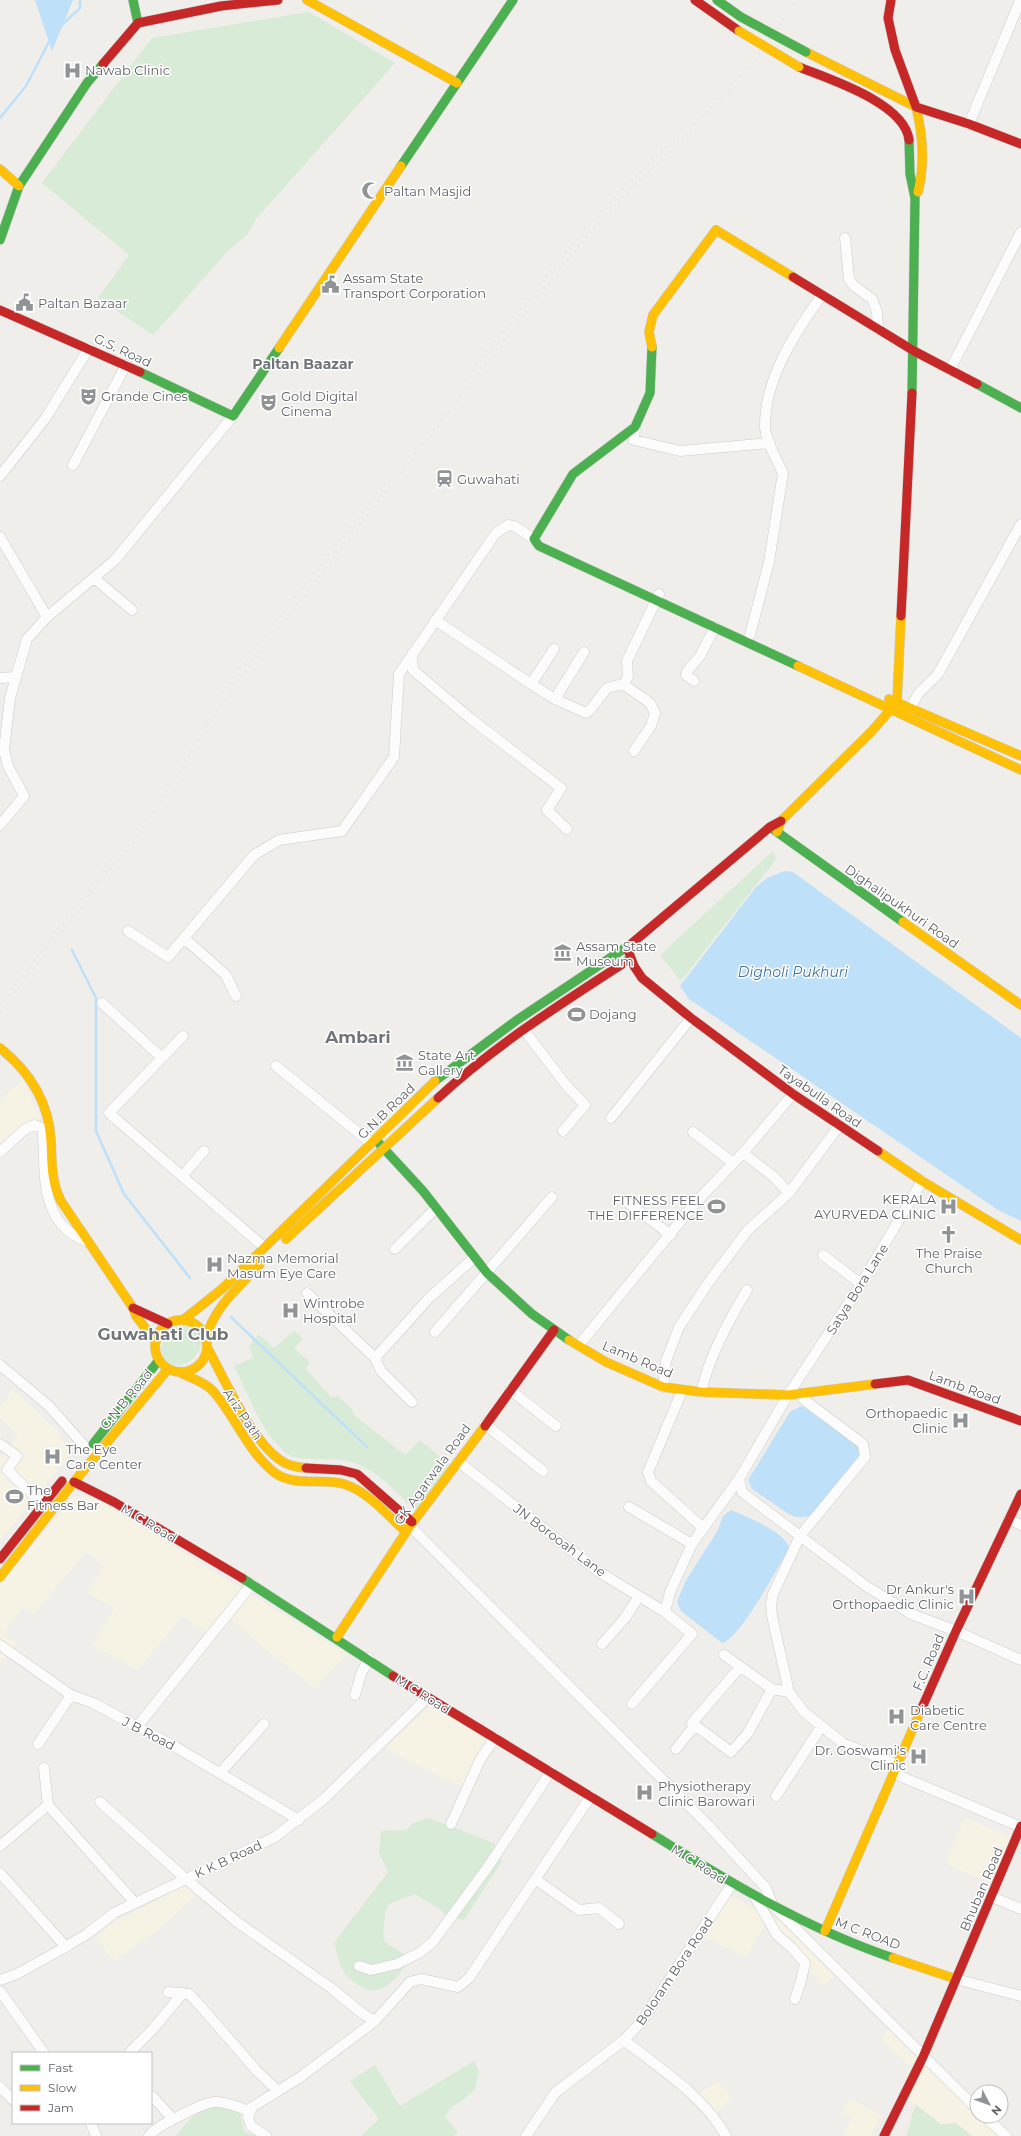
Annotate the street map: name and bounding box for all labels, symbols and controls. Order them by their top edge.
hospital icon: Nawab Clinic [62,60,82,80]
place label: Nawab Clinic [85,62,170,78]
mosque icon: Paltan Masjid [361,181,381,201]
place label: Paltan Masjid [384,183,471,199]
place label: Assam State Transport Corporation [343,270,486,301]
public building icon: Assam State Transport Corporation [320,275,340,295]
public building icon: Paltan Bazaar [15,293,35,313]
place label: Paltan Bazaar [38,295,128,311]
street label: G.S. Road [92,330,154,370]
district label: Paltan Baazar [252,355,354,373]
theatre icon: Grande Cines [78,386,98,406]
place label: Grande Cines [101,388,188,404]
place label: Gold Digital Cinema [281,388,358,419]
theatre icon: Gold Digital Cinema [258,393,278,413]
station icon: Guwahati [434,469,454,489]
place label: Guwahati [457,471,520,487]
street label: Dighalipukhuri Road [842,861,962,951]
place label: Assam State Museum [576,938,657,969]
museum icon: Assam State Museum [553,943,573,963]
water label: Digholi Pukhuri [738,963,848,981]
sports icon: Dojang [566,1004,586,1024]
place label: Dojang [589,1006,637,1022]
district label: Ambari [324,1027,391,1047]
place label: State Art Gallery [418,1047,475,1078]
museum icon: State Art Gallery [395,1052,415,1072]
street label: Tayabulla Road [775,1061,865,1131]
street label: G.N.B Road [354,1080,418,1142]
place label: KERALA AYURVEDA CLINIC [814,1191,937,1222]
place label: FITNESS FEEL THE DIFFERENCE [587,1192,704,1223]
hospital icon: KERALA AYURVEDA CLINIC [939,1196,959,1216]
sports icon: FITNESS FEEL THE DIFFERENCE [707,1197,727,1217]
church icon: The Praise Church [939,1224,959,1244]
street label: Satya Bora Lane [823,1241,891,1337]
place label: The Praise Church [916,1245,982,1276]
place label: Nazma Memorial Masum Eye Care [227,1250,339,1281]
hospital icon: Nazma Memorial Masum Eye Care [204,1255,224,1275]
place label: Wintrobe Hospital [303,1295,365,1326]
hospital icon: Wintrobe Hospital [280,1300,300,1320]
district label: Guwahati Club [97,1324,229,1344]
street label: Lamb Road [600,1337,676,1381]
street label: G.N.B Road [96,1366,156,1432]
street label: Lamb Road [927,1367,1003,1407]
street label: Ariz Path [220,1385,266,1443]
place label: Orthopaedic Clinic [866,1405,948,1436]
hospital icon: Orthopaedic Clinic [951,1410,971,1430]
street label: CK Agarwala Road [390,1421,474,1527]
place label: The Eye Care Center [66,1441,143,1472]
hospital icon: The Eye Care Center [43,1446,63,1466]
place label: The Fitness Bar [27,1482,99,1513]
sports icon: The Fitness Bar [4,1487,24,1507]
street label: JN Borooah Lane [510,1499,609,1580]
street label: M C Road [118,1500,180,1546]
place label: Dr Ankur's Orthopaedic Clinic [832,1581,954,1612]
hospital icon: Dr Ankur's Orthopaedic Clinic [957,1586,977,1606]
street label: F.C. Road [909,1631,947,1693]
street label: M C Road [392,1671,454,1717]
place label: Diabetic Care Centre [910,1702,987,1733]
hospital icon: Diabetic Care Centre [887,1707,907,1727]
street label: J B Road [119,1712,178,1753]
place label: Dr. Goswami's Clinic [814,1742,906,1773]
hospital icon: Dr. Goswami's Clinic [909,1747,929,1767]
place label: Physiotherapy Clinic Barowari [658,1778,755,1809]
hospital icon: Physiotherapy Clinic Barowari [635,1783,655,1803]
street label: K K B Road [192,1836,264,1882]
street label: M C Road [668,1841,730,1887]
street label: Bhuban Road [956,1844,1006,1934]
street label: M C ROAD [833,1913,903,1953]
street label: Boloram Bora Road [632,1914,716,2028]
legend [12,2052,152,2124]
text: Fast [48,2060,73,2075]
text: Slow [48,2080,77,2095]
north arrow [969,2084,1009,2124]
text: Jam [47,2100,74,2115]
text: N [988,2103,1005,2119]

